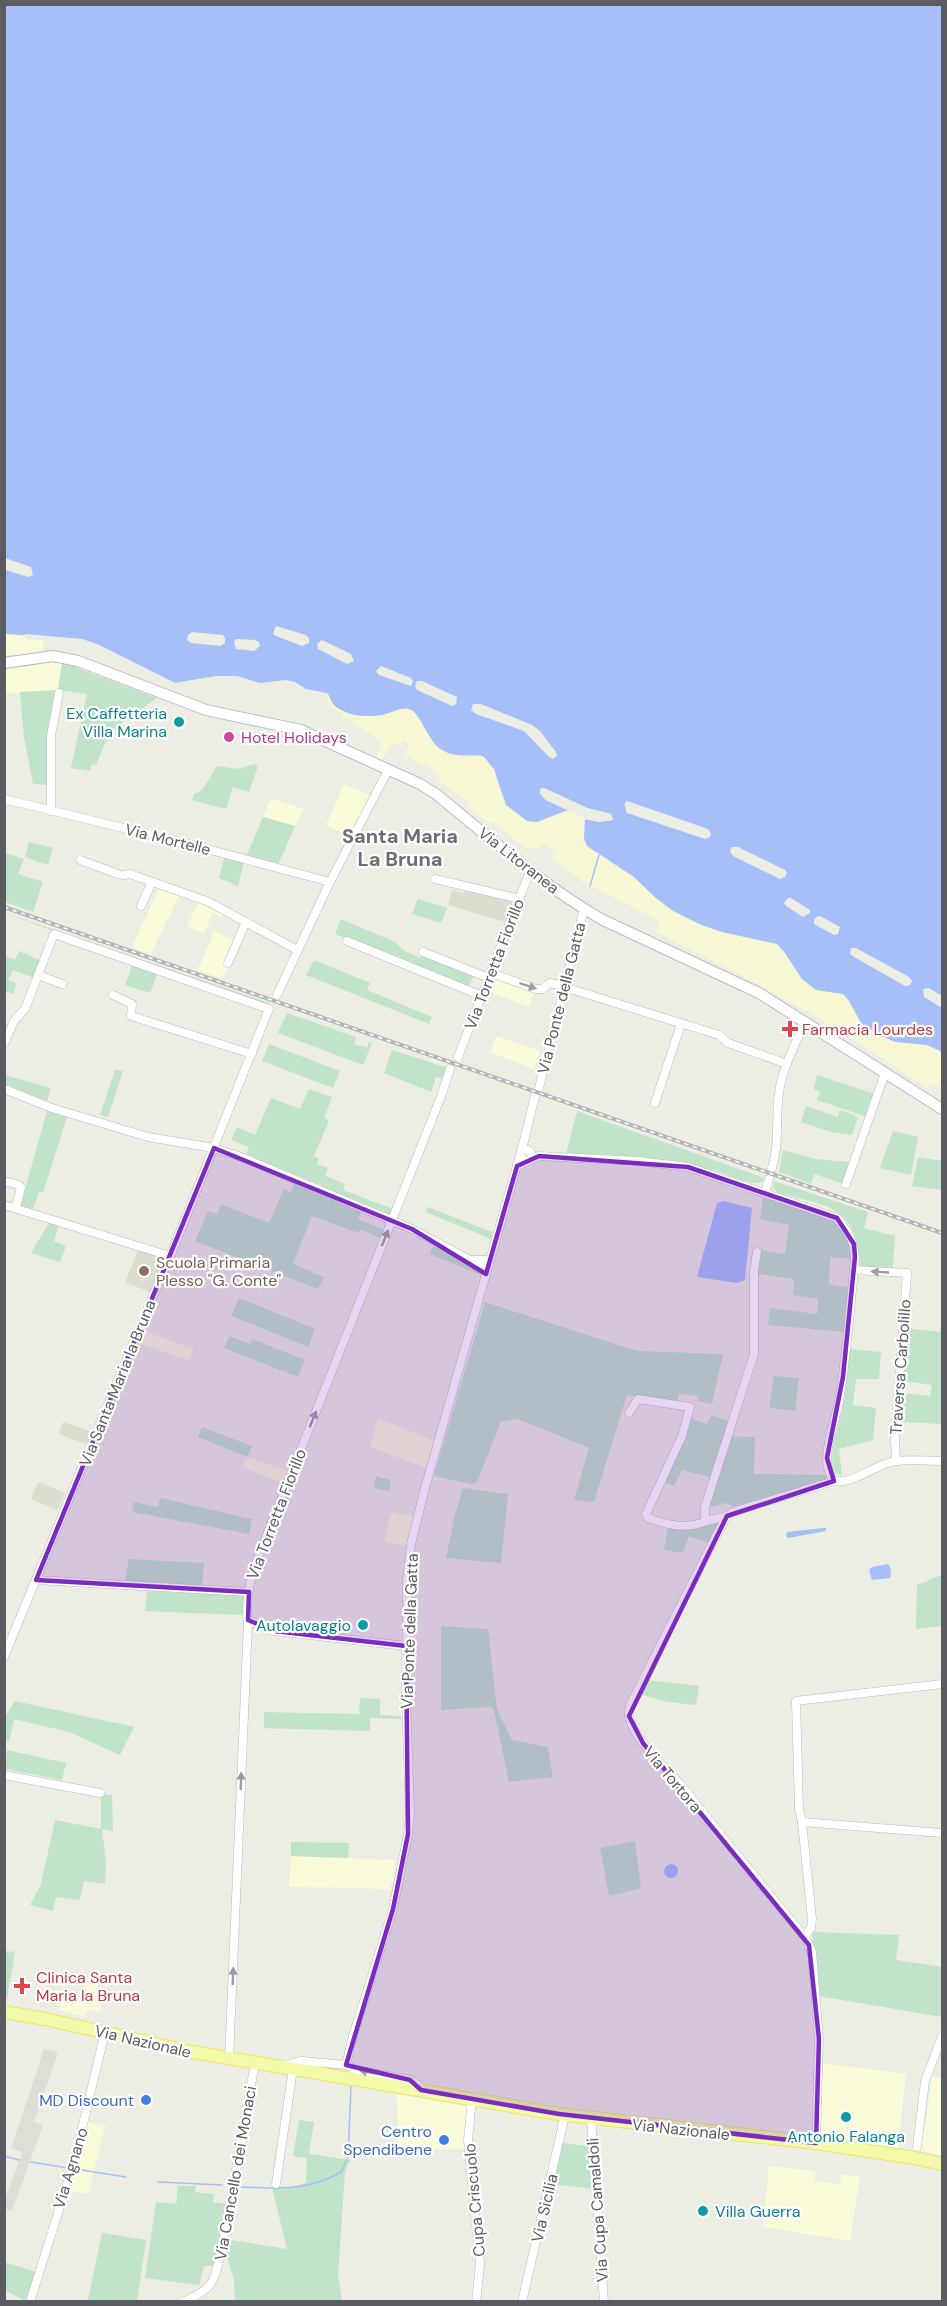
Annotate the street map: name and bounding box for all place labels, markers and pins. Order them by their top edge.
place label: Ex Caffetteria Villa Marina [66,703,167,742]
marker: Ex Caffetteria Villa Marina [172,715,186,729]
place label: Hotel Holidays [241,727,347,748]
marker: Hotel Holidays [222,730,236,744]
place label: Farmacia Lourdes [802,1019,933,1040]
marker: Farmacia Lourdes [783,1022,797,1036]
place label: Scuola Primaria Plesso "G. Conte" [156,1252,282,1291]
marker: Scuola Primaria Plesso "G. Conte" [137,1264,151,1278]
place label: Autolavaggio [256,1615,351,1636]
marker: Autolavaggio [356,1618,370,1632]
place label: Clinica Santa Maria la Bruna [36,1967,140,2006]
marker: Clinica Santa Maria la Bruna [13,1977,31,1995]
place label: MD Discount [39,2090,134,2111]
marker: MD Discount [139,2093,153,2107]
marker: Antonio Falanga [839,2110,853,2124]
place label: Centro Spendibene [343,2121,432,2160]
place label: Antonio Falanga [787,2126,905,2147]
marker: Centro Spendibene [437,2133,451,2147]
place label: Villa Guerra [715,2201,801,2222]
marker: Villa Guerra [696,2204,710,2218]

